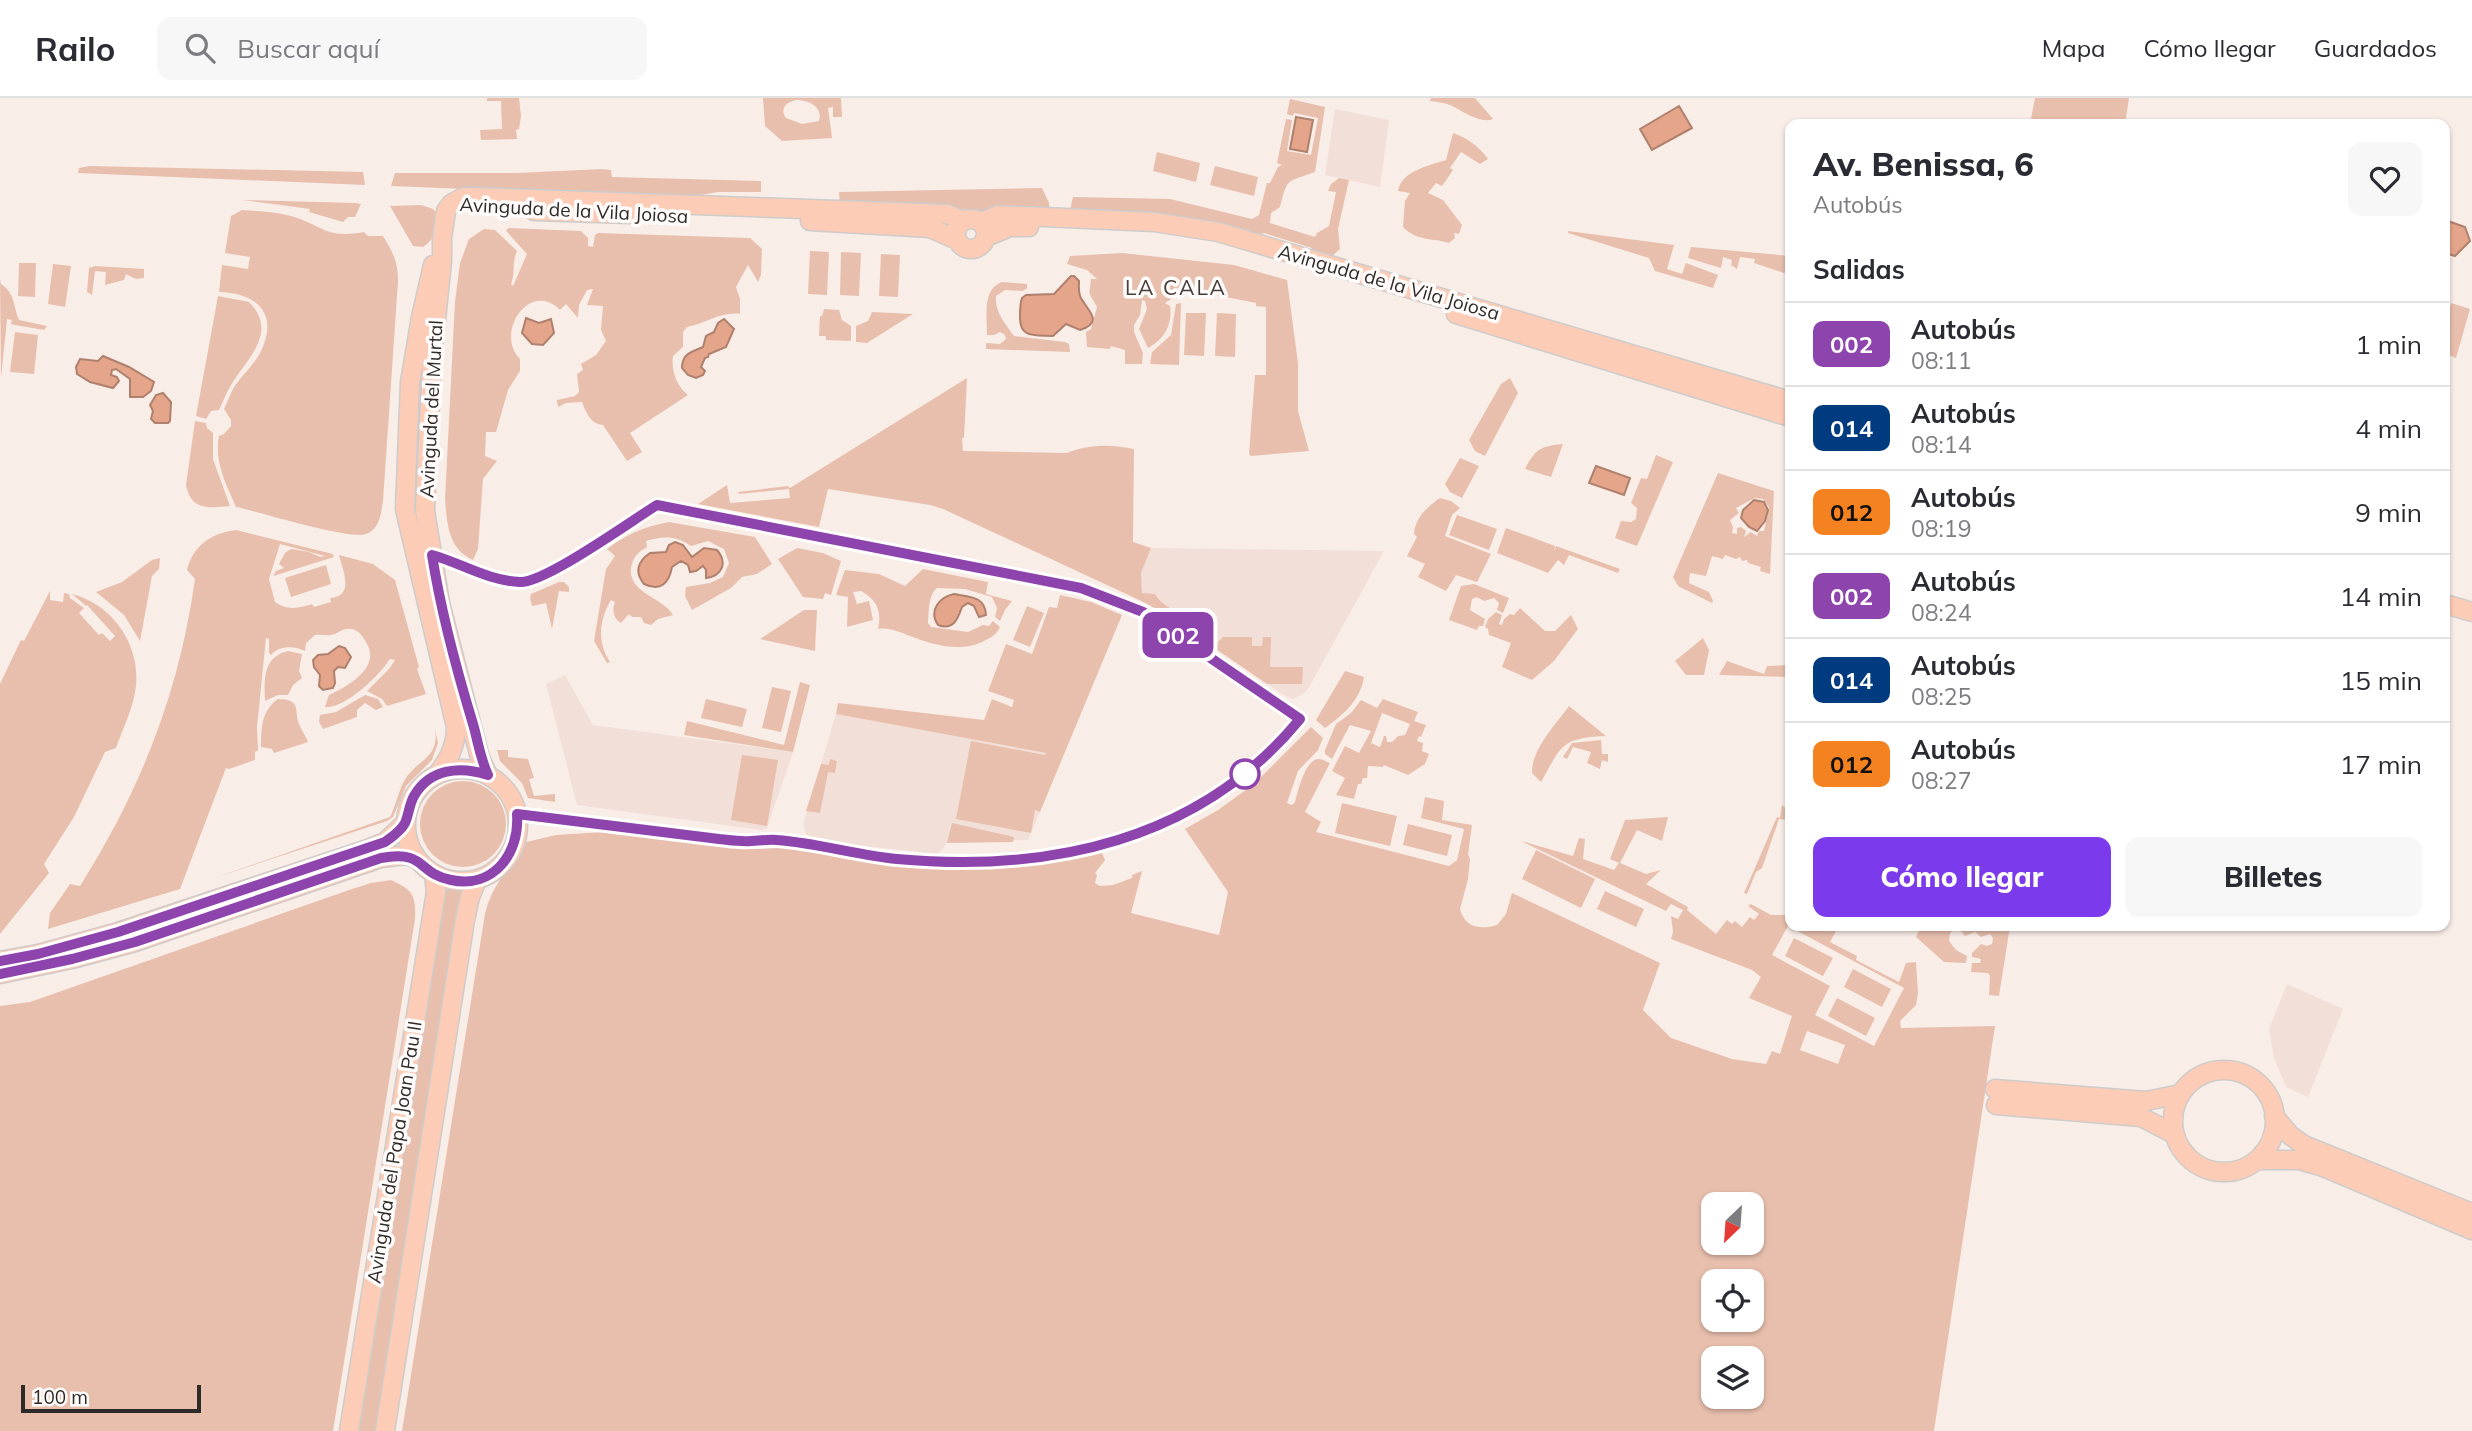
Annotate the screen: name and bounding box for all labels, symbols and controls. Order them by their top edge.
search box [157,17,647,80]
text: Railo [35,28,115,69]
icon: search [181,29,219,67]
text: Buscar aquí [237,32,380,65]
text: Mapa [2042,33,2105,63]
text: Cómo llegar [2143,33,2276,63]
text: Guardados [2314,33,2437,63]
button: heart [2348,142,2422,216]
text: Av. Benissa, 6 [1813,143,2034,184]
text: Autobús [1813,190,1903,219]
street label: Avinguda de la Vila Joiosa [459,192,689,228]
street label: Avinguda de la Vila Joiosa [1276,239,1502,325]
text: Salidas [1813,253,1905,286]
district label: LA CALA [1125,274,1227,300]
text: Autobús [1911,313,2016,346]
street label: Avinguda del Murtal [414,320,448,498]
text: 1 min [2355,328,2422,361]
text: 002 [1830,329,1873,359]
text: 08:11 [1911,346,1971,375]
text: Autobús [1911,397,2016,430]
text: 4 min [2355,412,2422,445]
text: 014 [1830,413,1873,443]
text: 08:14 [1911,430,1971,459]
text: Autobús [1911,481,2016,514]
text: 9 min [2355,496,2422,529]
text: 012 [1830,497,1873,527]
text: 08:19 [1911,514,1971,543]
text: Autobús [1911,565,2016,598]
text: 14 min [2340,580,2422,613]
text: 002 [1830,581,1873,611]
text: 08:24 [1911,598,1971,627]
line badge: 002 [1138,612,1218,658]
text: 002 [1156,620,1200,650]
text: Autobús [1911,649,2016,682]
text: 15 min [2340,664,2422,697]
text: 014 [1830,665,1873,695]
text: 08:25 [1911,682,1971,711]
text: Autobús [1911,733,2016,766]
text: 17 min [2340,748,2422,781]
text: 012 [1830,749,1873,779]
unlabelled marker [1230,759,1260,789]
text: 08:27 [1911,766,1971,795]
button: Cómo llegar [1813,837,2111,917]
button: Billetes [2125,837,2422,917]
street label: Avinguda del Papa Joan Pau II [361,1019,427,1285]
north arrow [1701,1192,1764,1255]
map controls [1701,1192,1764,1409]
button: locate [1701,1269,1764,1332]
button: layers [1701,1346,1764,1409]
scale bar [21,1382,201,1414]
text: 100 m [32,1385,88,1409]

